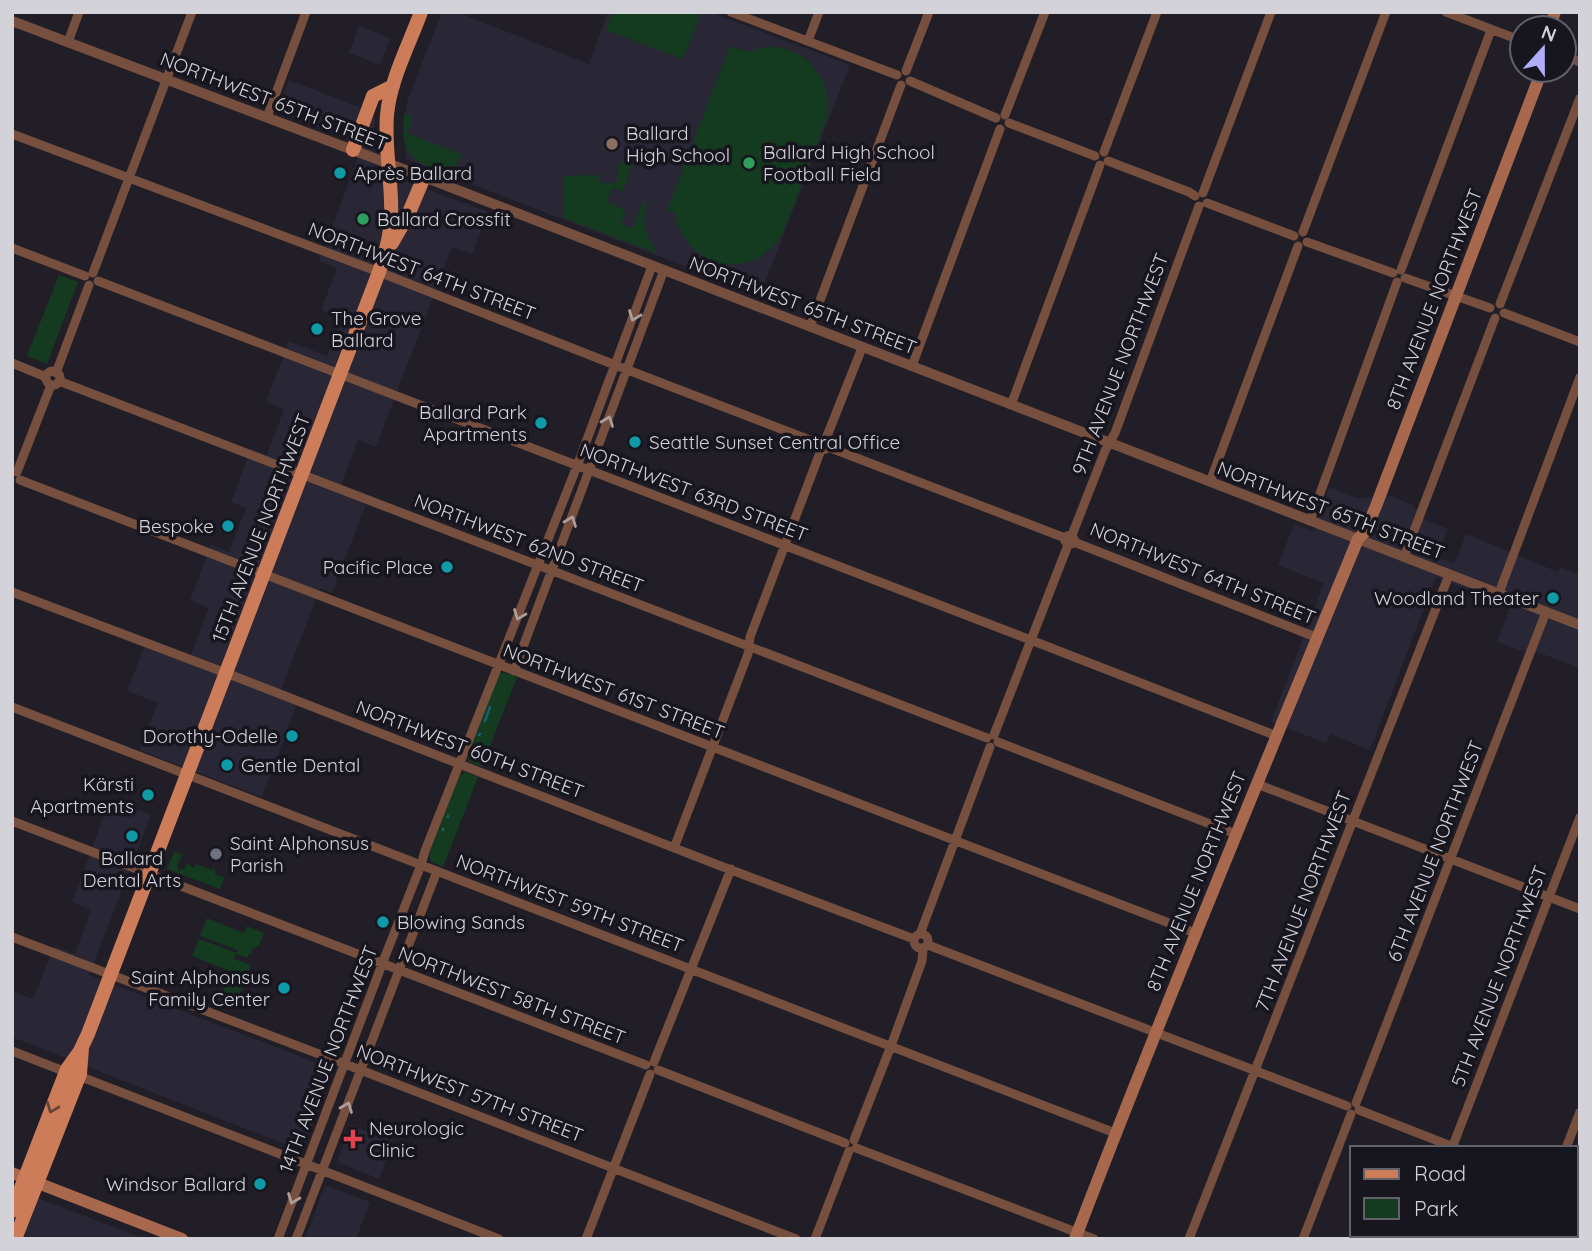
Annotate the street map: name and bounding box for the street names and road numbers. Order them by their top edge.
street label: NORTHWEST 65TH STREET [157,47,391,155]
street label: 8TH AVENUE NORTHWEST [1381,185,1487,413]
street label: NORTHWEST 64TH STREET [305,217,539,325]
street label: 9TH AVENUE NORTHWEST [1067,250,1173,478]
street label: NORTHWEST 65TH STREET [686,251,920,359]
street label: 15TH AVENUE NORTHWEST [206,411,316,645]
street label: NORTHWEST 63RD STREET [577,437,811,547]
street label: NORTHWEST 65TH STREET [1214,456,1448,564]
street label: NORTHWEST 62ND STREET [411,488,647,598]
street label: NORTHWEST 64TH STREET [1087,517,1319,629]
street label: NORTHWEST 61ST STREET [500,638,728,744]
street label: NORTHWEST 60TH STREET [353,694,587,804]
street label: 6TH AVENUE NORTHWEST [1382,737,1488,965]
street label: 8TH AVENUE NORTHWEST [1141,767,1251,995]
street label: 7TH AVENUE NORTHWEST [1250,787,1356,1015]
street label: NORTHWEST 59TH STREET [453,848,687,958]
street label: 5TH AVENUE NORTHWEST [1446,862,1552,1090]
street label: NORTHWEST 58TH STREET [395,941,629,1049]
street label: 14TH AVENUE NORTHWEST [273,942,383,1176]
street label: NORTHWEST 57TH STREET [353,1039,587,1147]

